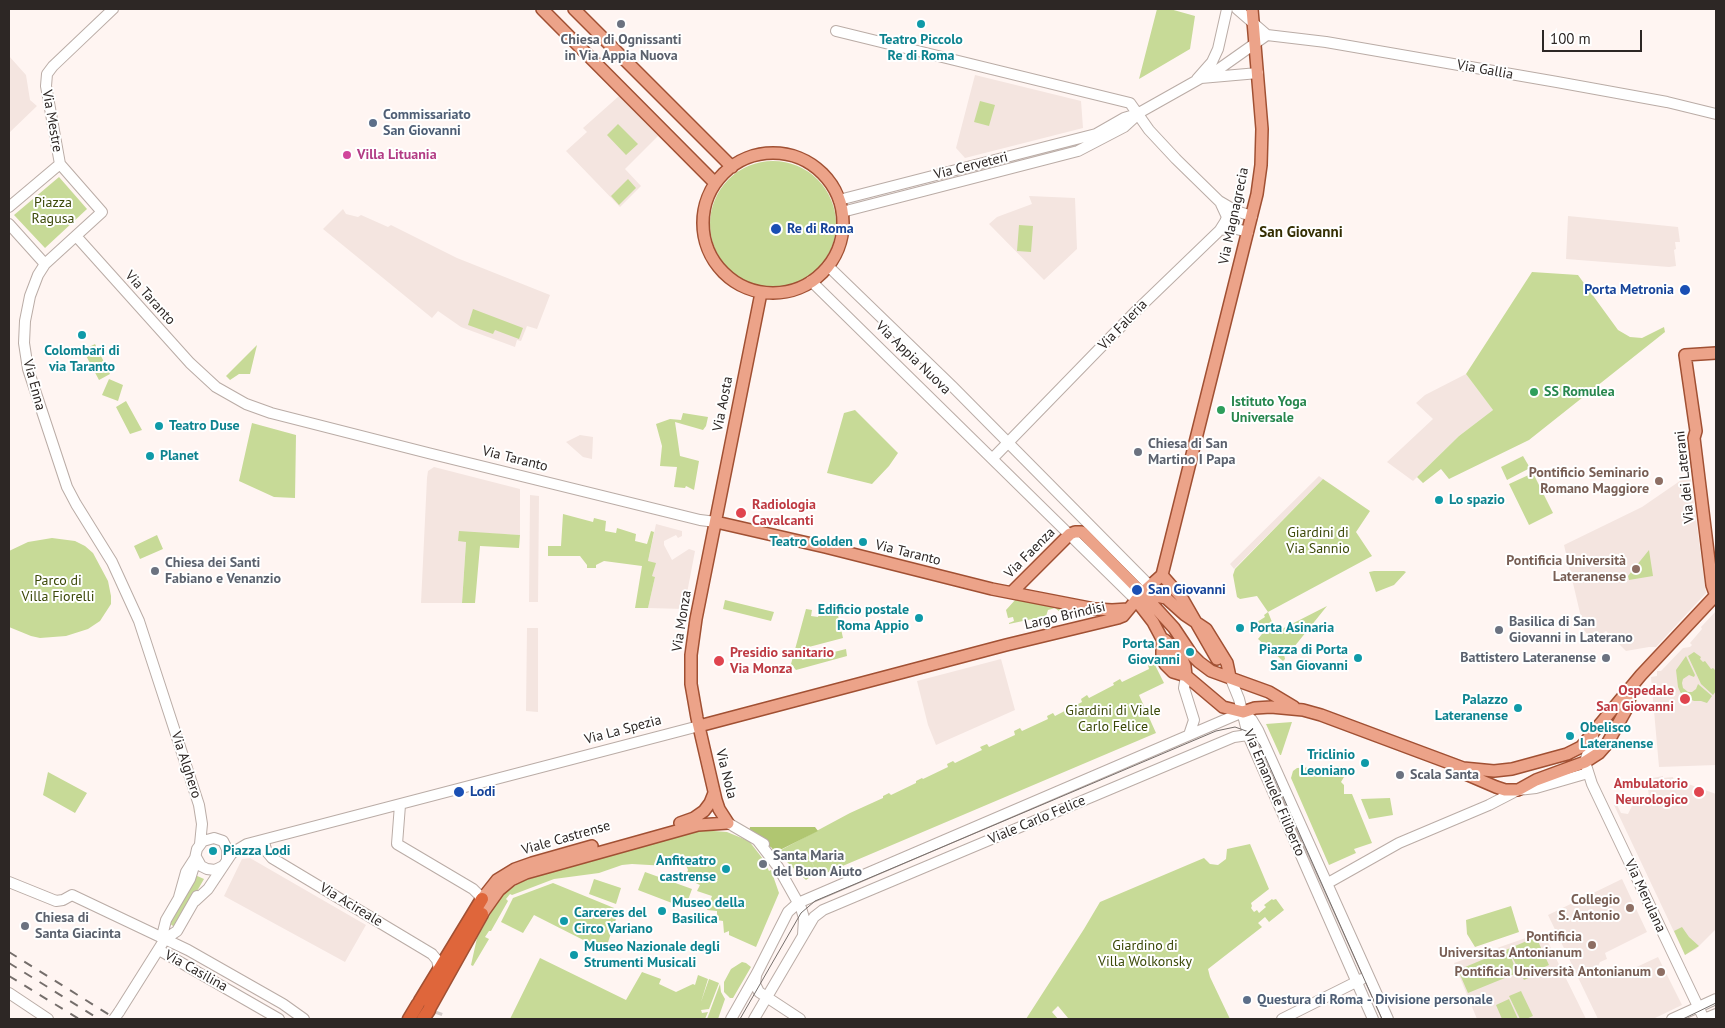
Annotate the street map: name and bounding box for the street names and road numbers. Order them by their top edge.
street label: Via Gallia [1456,57,1514,83]
street label: Via Mestre [38,88,66,154]
street label: Via Cerveteri [932,149,1010,183]
street label: Via Magnagrecia [1216,166,1252,266]
street label: Via Taranto [121,267,179,329]
street label: Via Faleria [1095,296,1151,354]
street label: Via Appia Nuova [872,318,954,398]
street label: Via Enna [19,358,49,412]
street label: Via Aosta [709,375,737,433]
street label: Via dei Laterani [1672,430,1698,524]
street label: Via Taranto [480,443,550,475]
street label: Via Faenza [1001,524,1059,582]
street label: Via Taranto [873,537,943,569]
street label: Via Monza [669,589,695,653]
street label: Largo Brindisi [1023,599,1107,633]
street label: Via La Spezia [583,712,663,748]
street label: Via Emanuele Filiberto [1240,727,1308,859]
street label: Via Alghero [167,729,205,801]
street label: Via Nola [712,748,740,800]
street label: Viale Carlo Felice [986,792,1088,848]
street label: Viale Castrense [520,817,612,859]
street label: Via Merulana [1621,857,1669,935]
street label: Via Acireale [316,880,386,930]
street label: Via Casilina [162,947,230,995]

